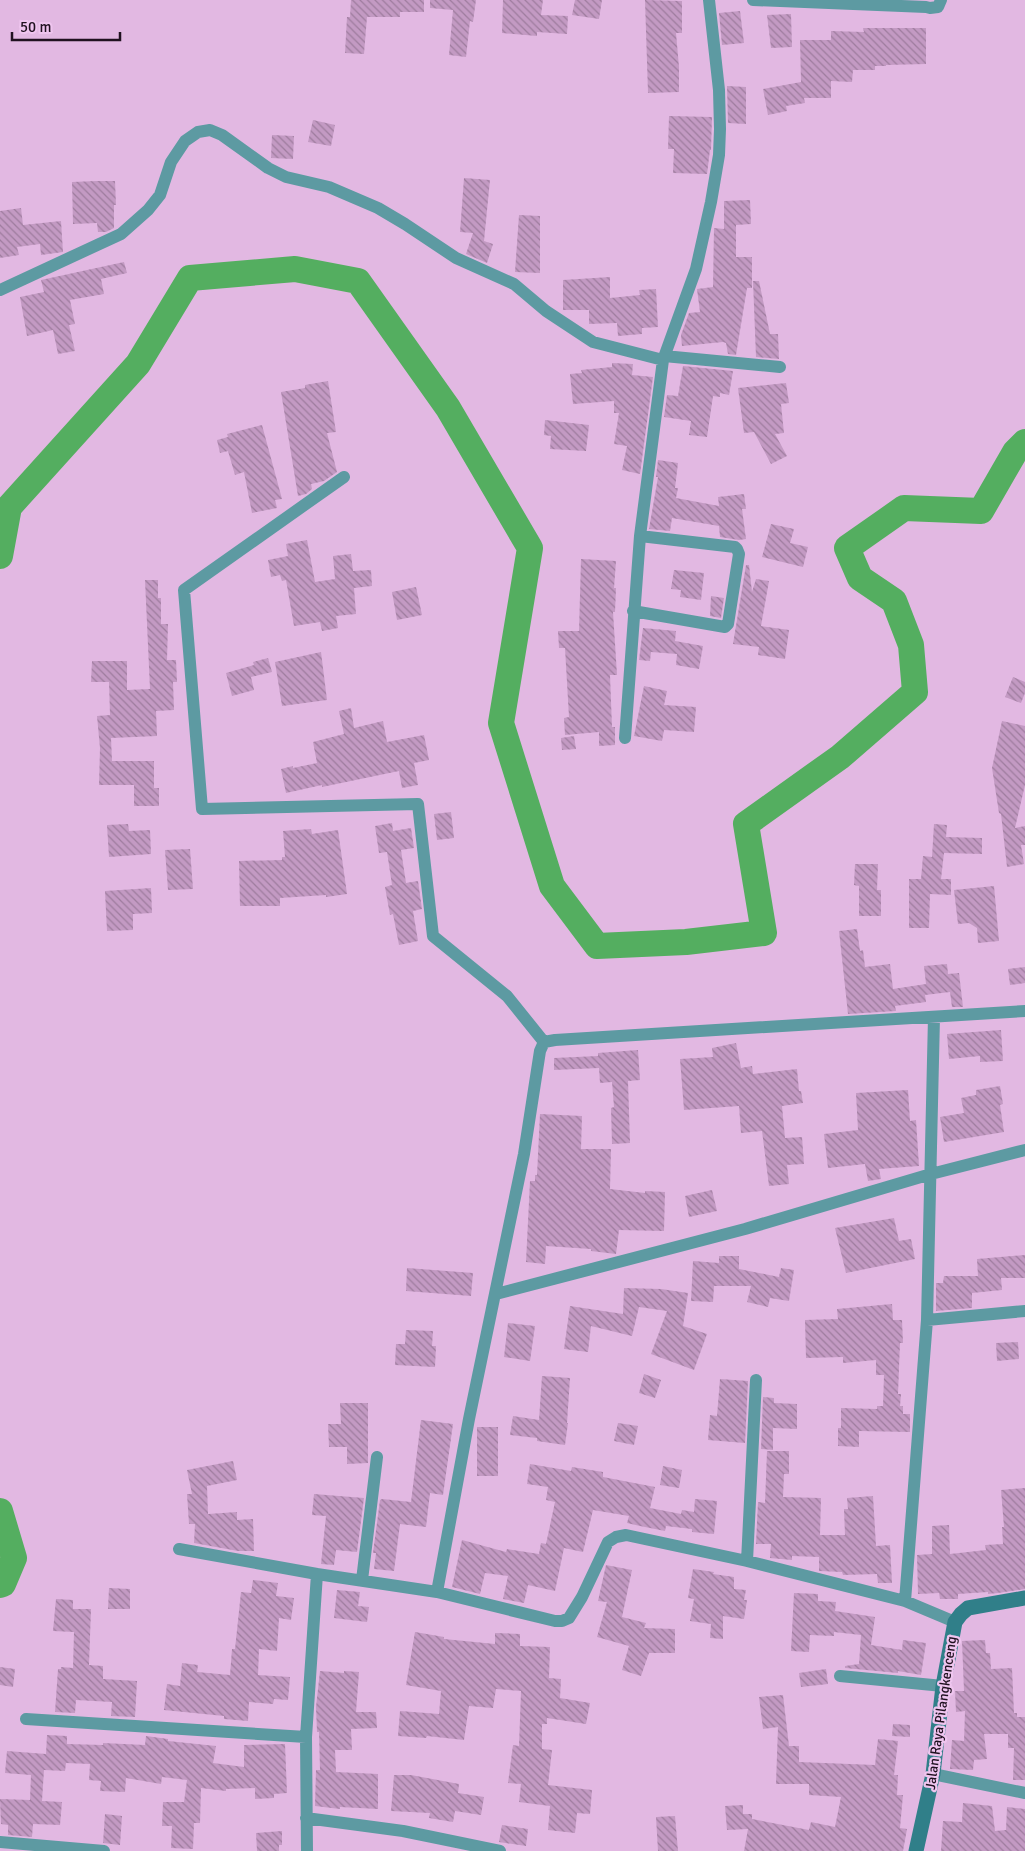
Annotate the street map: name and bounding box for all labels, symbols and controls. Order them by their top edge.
scale bar [12,10,120,42]
text: 50 m [20,18,51,36]
street label: Jalan Raya Pilangkenceng [922,1635,960,1791]

